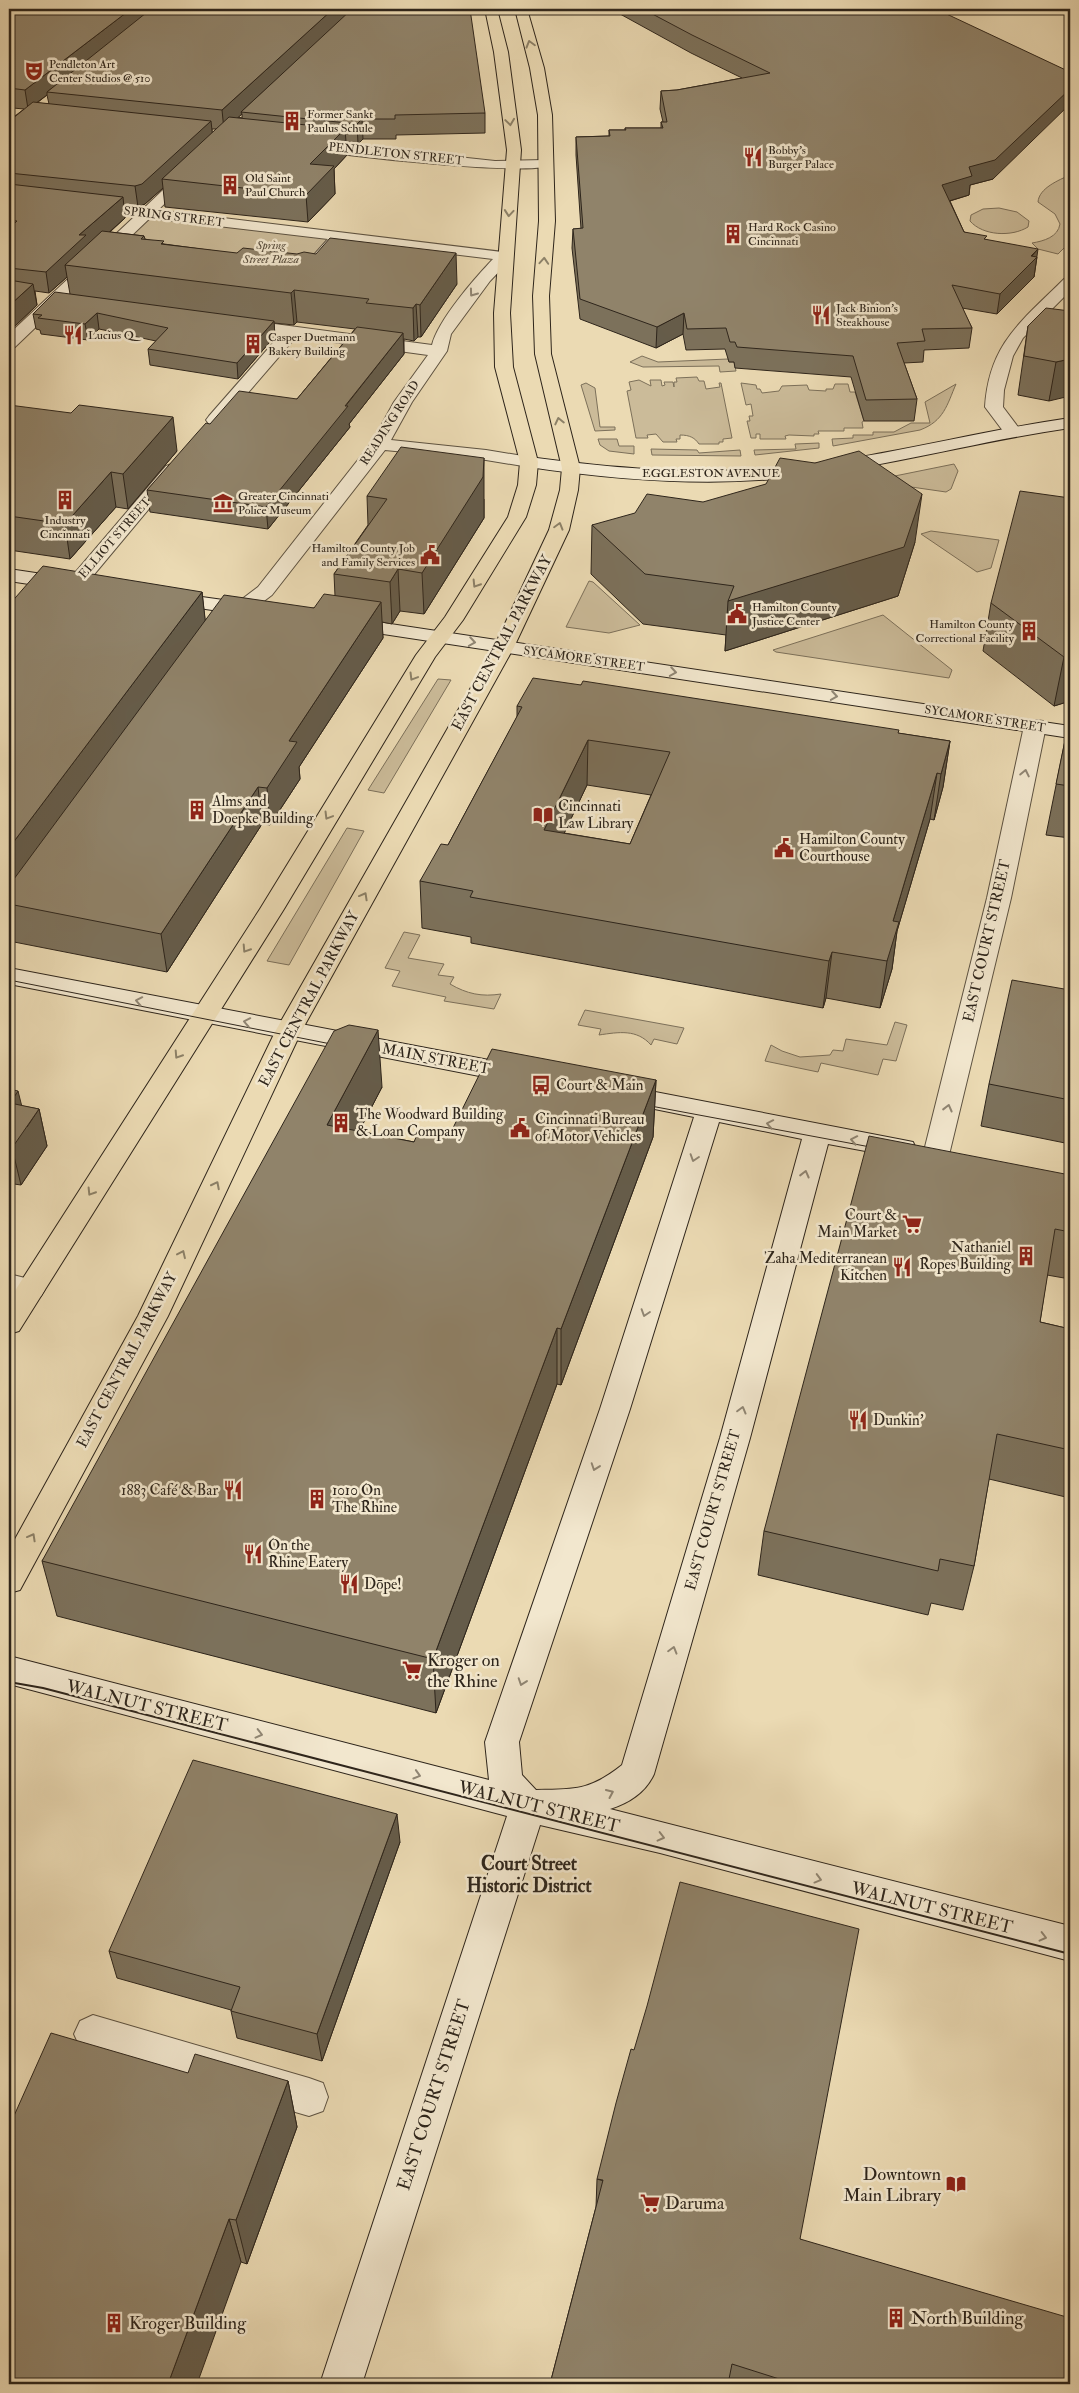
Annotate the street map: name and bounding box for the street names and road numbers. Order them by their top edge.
street label: PENDLETON STREET [328,139,464,169]
street label: SPRING STREET [123,203,225,231]
street label: READING ROAD [357,378,423,468]
street label: EGGLESTON AVENUE [642,466,780,481]
street label: ELLIOT STREET [76,494,154,582]
street label: EAST CENTRAL PARKWAY [448,551,557,734]
street label: SYCAMORE STREET [522,643,646,675]
street label: SYCAMORE STREET [923,702,1047,736]
street label: EAST COURT STREET [959,858,1015,1024]
street label: EAST CENTRAL PARKWAY [255,907,364,1090]
street label: MAIN STREET [380,1039,492,1079]
street label: EAST CENTRAL PARKWAY [73,1268,182,1451]
street label: EAST COURT STREET [681,1427,745,1593]
street label: WALNUT STREET [63,1675,231,1737]
street label: WALNUT STREET [455,1776,623,1838]
street label: WALNUT STREET [848,1877,1016,1939]
street label: EAST COURT STREET [392,1996,476,2193]

